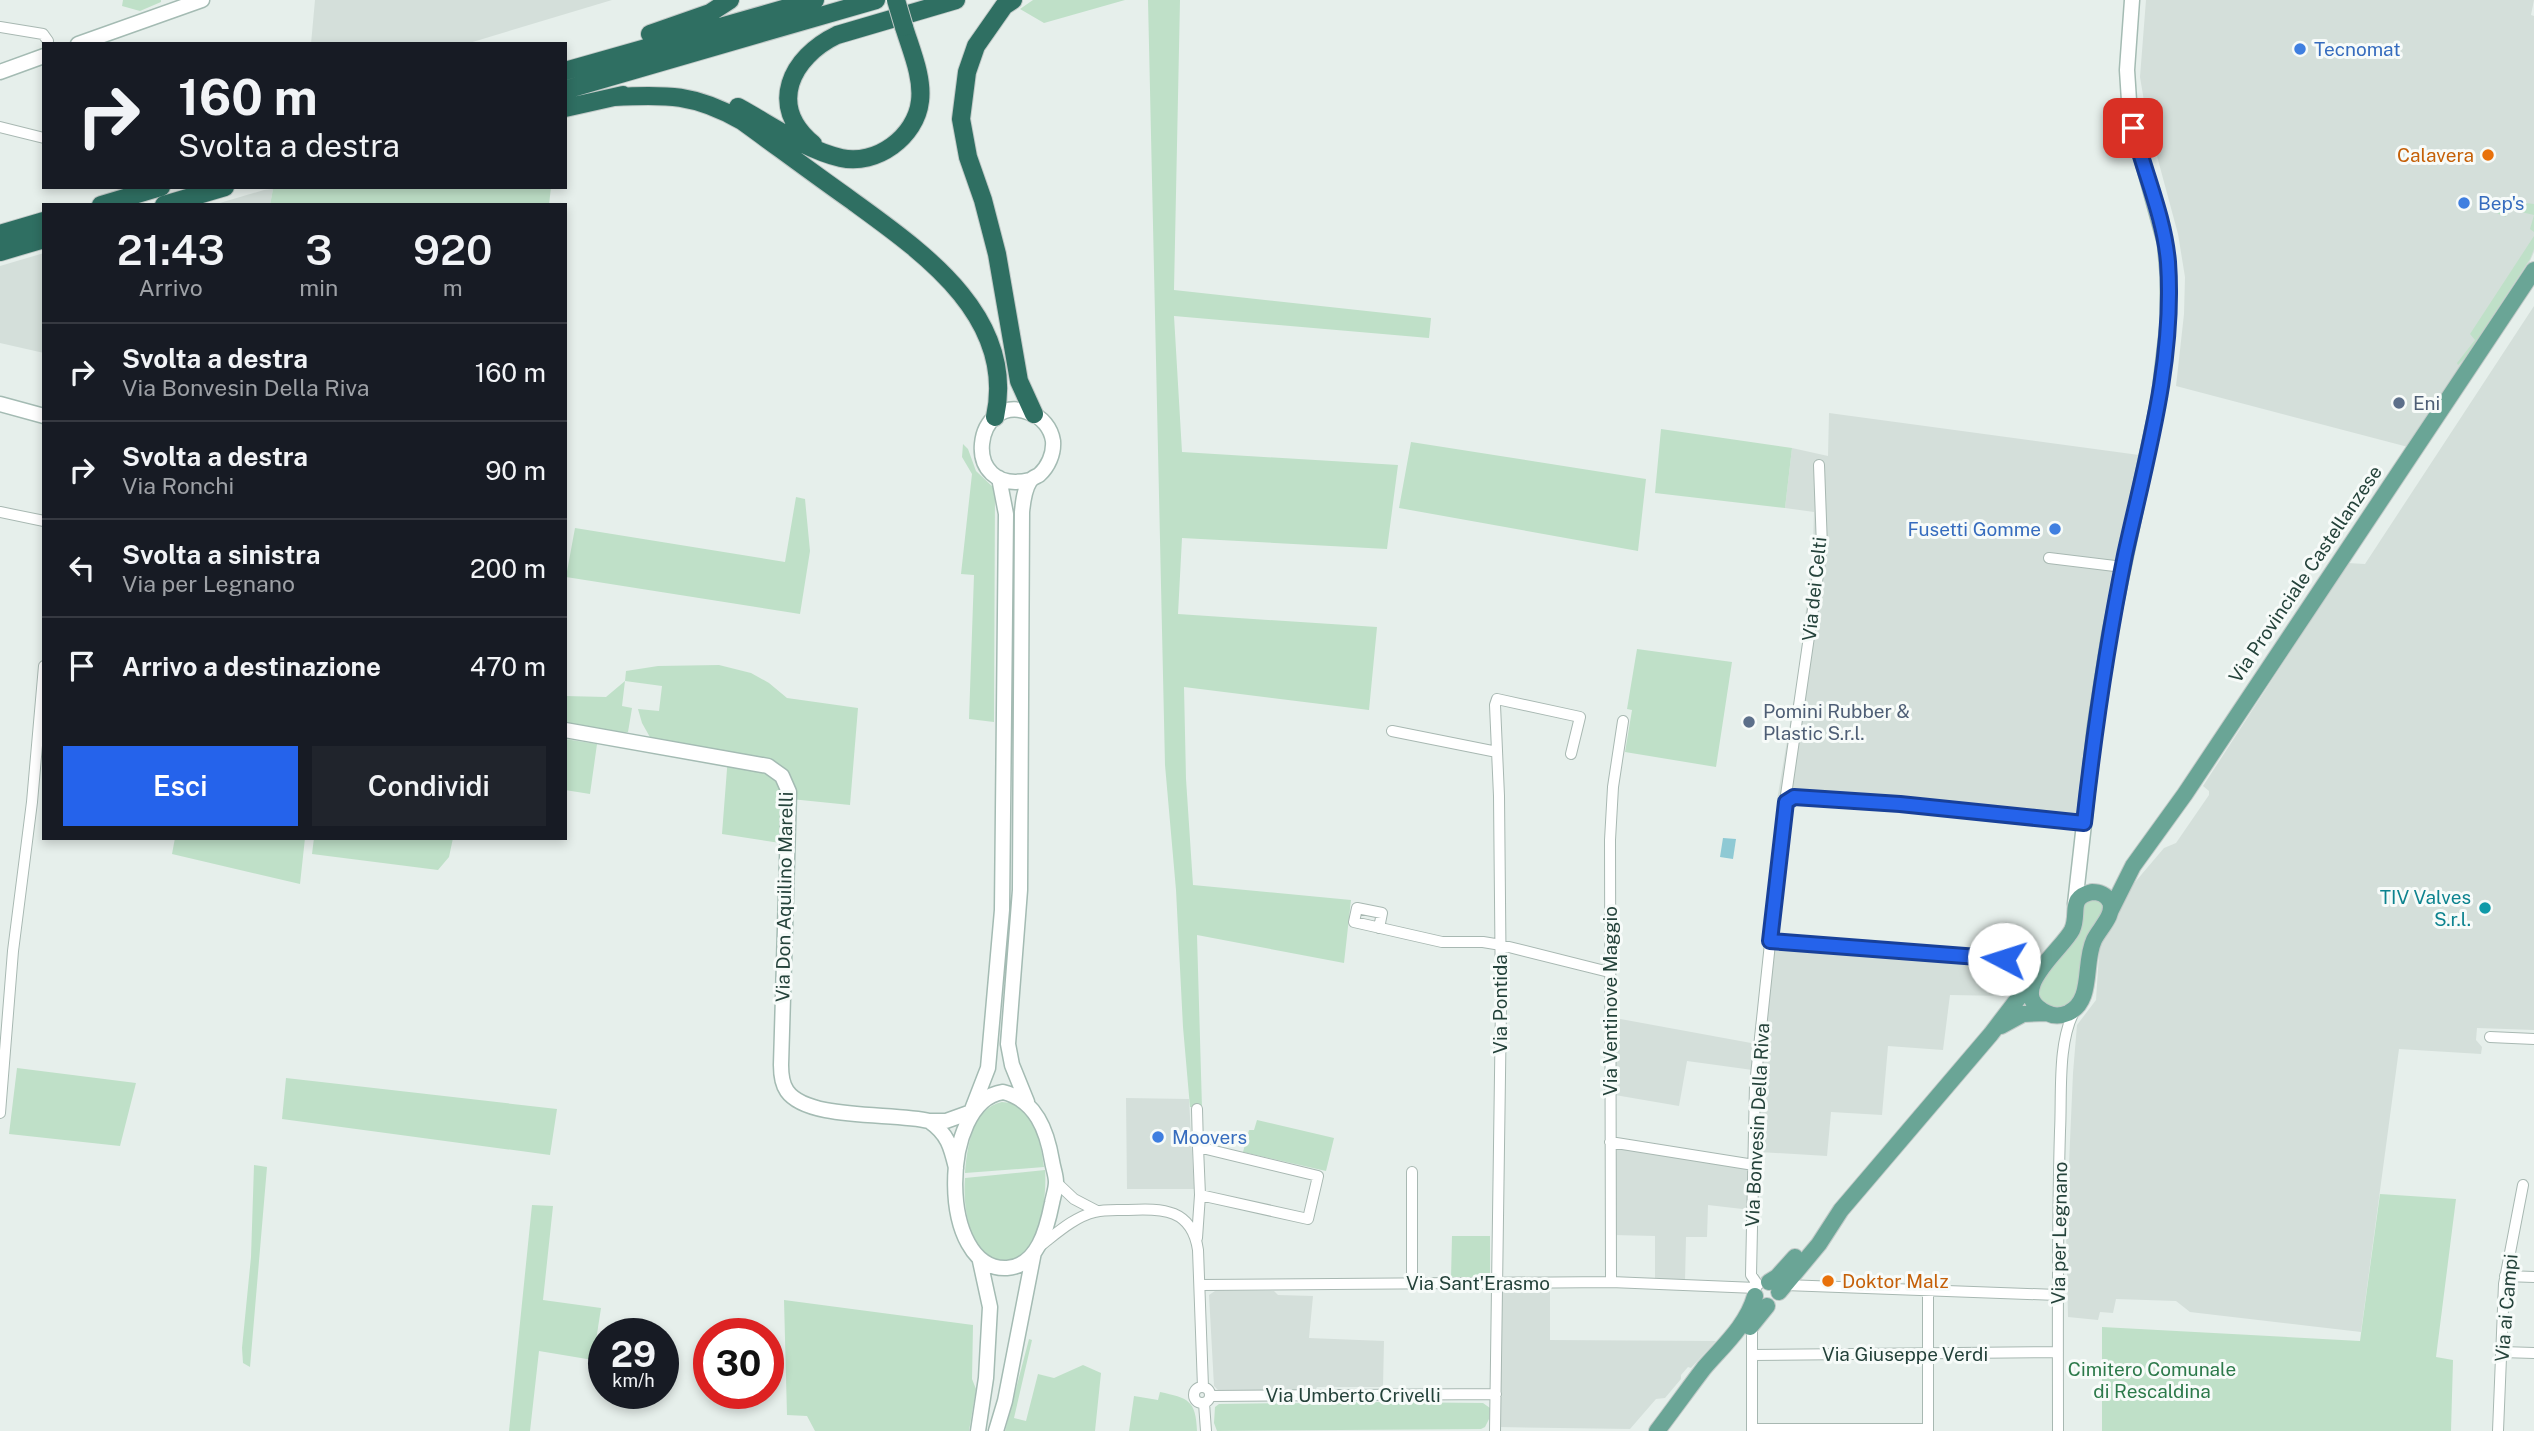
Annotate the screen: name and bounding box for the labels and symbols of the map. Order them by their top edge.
place label: Tecnomat [2314,38,2401,60]
marker: Tecnomat [2292,41,2308,57]
pin [2103,98,2163,158]
place label: Calavera [2397,144,2474,166]
marker: Calavera [2480,147,2496,163]
place label: Bep's [2478,192,2524,214]
marker: Bep's [2456,195,2472,211]
place label: Eni [2413,392,2440,414]
marker: Eni [2391,395,2407,411]
street label: Via Provinciale Castellanzese [2224,461,2386,687]
place label: Fusetti Gomme [1907,518,2041,540]
marker: Fusetti Gomme [2047,521,2063,537]
street label: Via dei Celti [1798,536,1830,642]
place label: Pomini Rubber & Plastic S.r.l. [1763,700,1910,744]
marker: Pomini Rubber & Plastic S.r.l. [1741,714,1757,730]
street label: Via Don Aquilino Marelli [771,792,797,1002]
place label: TIV Valves S.r.l. [2380,886,2471,930]
marker: TIV Valves S.r.l. [2477,900,2493,916]
street label: Via Ventinove Maggio [1599,906,1621,1096]
position arrow [1967,922,2041,996]
street label: Via Pontida [1489,954,1511,1054]
street label: Via Bonvesin Della Riva [1741,1022,1773,1228]
place label: Moovers [1172,1126,1247,1148]
marker: Moovers [1150,1129,1166,1145]
street label: Via per Legnano [2047,1161,2071,1305]
street label: Via ai Campi [2490,1253,2522,1363]
place label: Doktor Malz [1842,1270,1949,1292]
street label: Via Sant'Erasmo [1406,1272,1550,1294]
marker: Doktor Malz [1820,1273,1836,1289]
speed limit sign: 30 [693,1318,784,1409]
street label: Via Giuseppe Verdi [1822,1343,1988,1365]
park label: Cimitero Comunale di Rescaldina [2068,1358,2236,1402]
street label: Via Umberto Crivelli [1265,1384,1441,1406]

